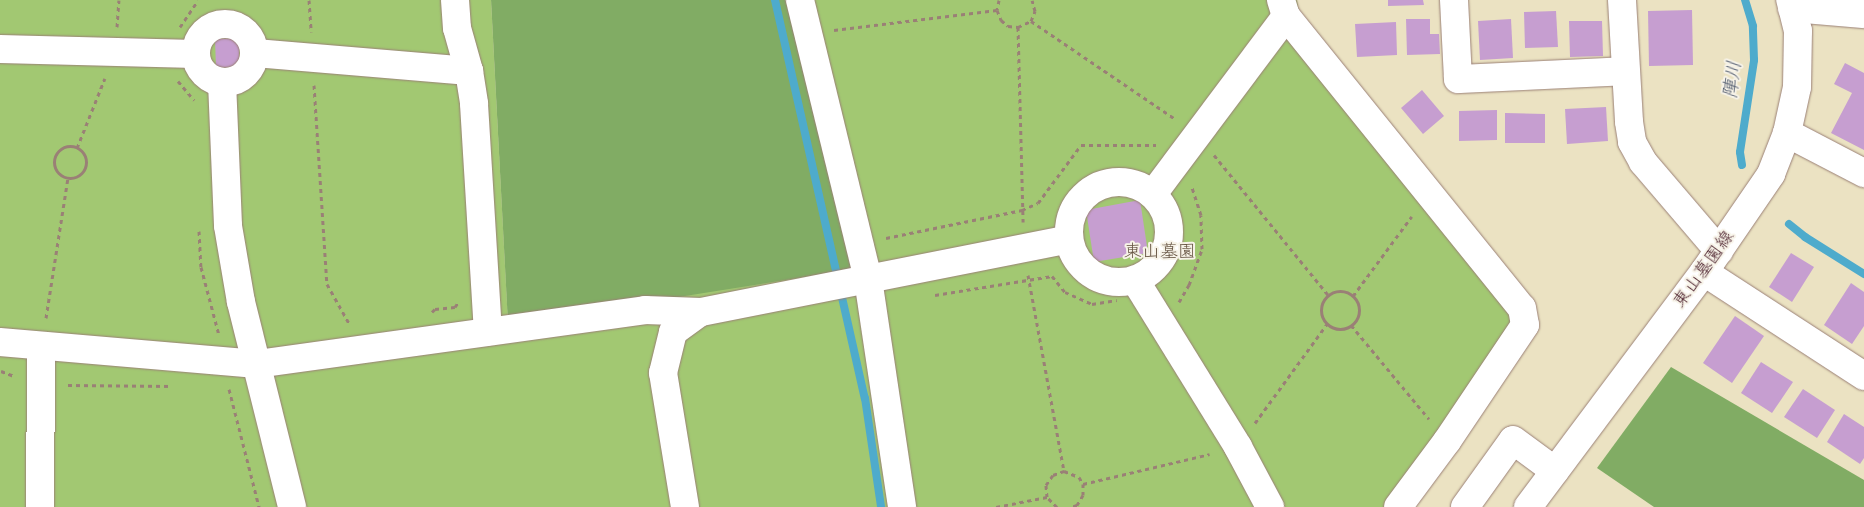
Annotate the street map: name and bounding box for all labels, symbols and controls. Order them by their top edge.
water label: 陣川 [1720,60,1748,100]
street label: 東山墓園線 [1670,227,1740,313]
park label: 東山墓園 [1124,242,1196,264]

